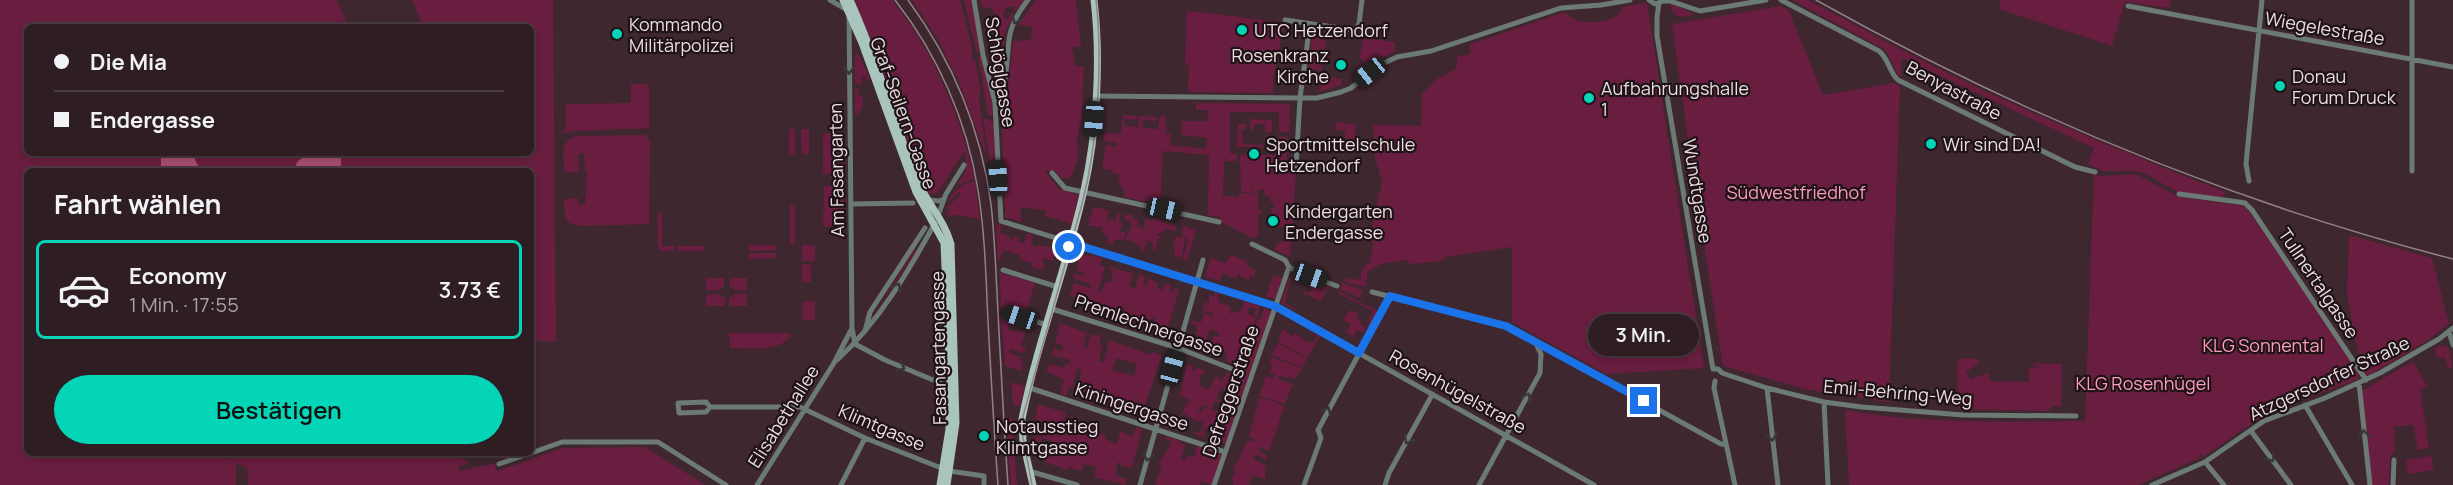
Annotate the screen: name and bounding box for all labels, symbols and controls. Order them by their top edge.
street label: Wiegelestraße [2263,6,2387,50]
place label: Kommando Militärpolizei [629,12,734,57]
one-way arrow [1012,14,1023,24]
street label: Schlöglgasse [980,15,1022,129]
place label: UTC Hetzendorf [1254,18,1388,42]
marker: UTC Hetzendorf [1235,23,1249,37]
marker: Kommando Militärpolizei [610,27,624,41]
street label: Graf-Seilern-Gasse [865,34,943,192]
place label: Rosenkranz Kirche [1231,43,1329,88]
text: Die Mia [90,47,167,77]
car [1350,54,1390,90]
street label: Benyastraße [1902,55,2006,125]
marker: Rosenkranz Kirche [1334,58,1348,72]
place label: Donau Forum Druck [2292,64,2397,109]
one-way arrow [843,65,855,74]
place label: Aufbahrungshalle 1 [1601,76,1749,121]
marker: Donau Forum Druck [2273,79,2287,93]
marker: Aufbahrungshalle 1 [1582,91,1596,105]
car [1084,100,1104,138]
street label: Am Fasangarten [823,103,849,237]
text: Endergasse [90,105,215,135]
place label: Sportmittelschule Hetzendorf [1266,132,1415,177]
place label: Wir sind DA! [1943,132,2041,156]
street label: Wundtgasse [1678,137,1718,245]
marker: Wir sind DA! [1924,137,1938,151]
marker: Sportmittelschule Hetzendorf [1247,147,1261,161]
car [988,160,1008,196]
park label: Südwestfriedhof [1726,180,1866,204]
text: Fahrt wählen [54,185,222,222]
car [1144,196,1184,222]
place label: Kindergarten Endergasse [1285,199,1393,244]
marker: Kindergarten Endergasse [1266,214,1280,228]
street label: Tullnertalgasse [2273,223,2365,343]
route start [1055,233,1082,260]
text: Economy [129,261,227,291]
car [1290,261,1330,291]
icon: car [57,263,111,317]
street label: Fasangartengasse [925,271,951,425]
text: 3.73 € [439,275,501,305]
one-way arrow [889,283,901,293]
street label: Premlechnergasse [1072,288,1226,362]
text: 1 Min. · 17:55 [129,291,239,318]
car [1000,303,1040,331]
callout: 3 Min. [1588,314,1700,356]
text: 3 Min. [1616,321,1671,348]
street label: Defreggerstraße [1196,322,1264,460]
street label: Atzgersdorfer Straße [2245,330,2413,426]
park label: KLG Sonnental [2202,333,2324,357]
street label: Rosenhügelstraße [1385,343,1531,439]
car [1159,348,1185,388]
street label: Elisabethallee [742,360,824,472]
one-way arrow [895,360,906,372]
park label: KLG Rosenhügel [2076,371,2210,395]
street label: Emil-Behring-Weg [1823,374,1973,410]
button: Bestätigen [54,375,504,444]
street label: Kiningergasse [1072,376,1192,436]
route end [1630,387,1657,414]
one-way arrow [1520,393,1532,403]
street label: Klimtgasse [835,398,929,456]
one-way arrow [1320,407,1331,418]
place label: Notausstieg Klimtgasse [996,414,1098,459]
marker: Notausstieg Klimtgasse [977,429,991,443]
one-way arrow [2358,430,2371,439]
one-way arrow [1765,432,1778,441]
one-way arrow [1404,433,1415,444]
one-way arrow [1143,451,1155,462]
one-way arrow [2264,451,2275,462]

